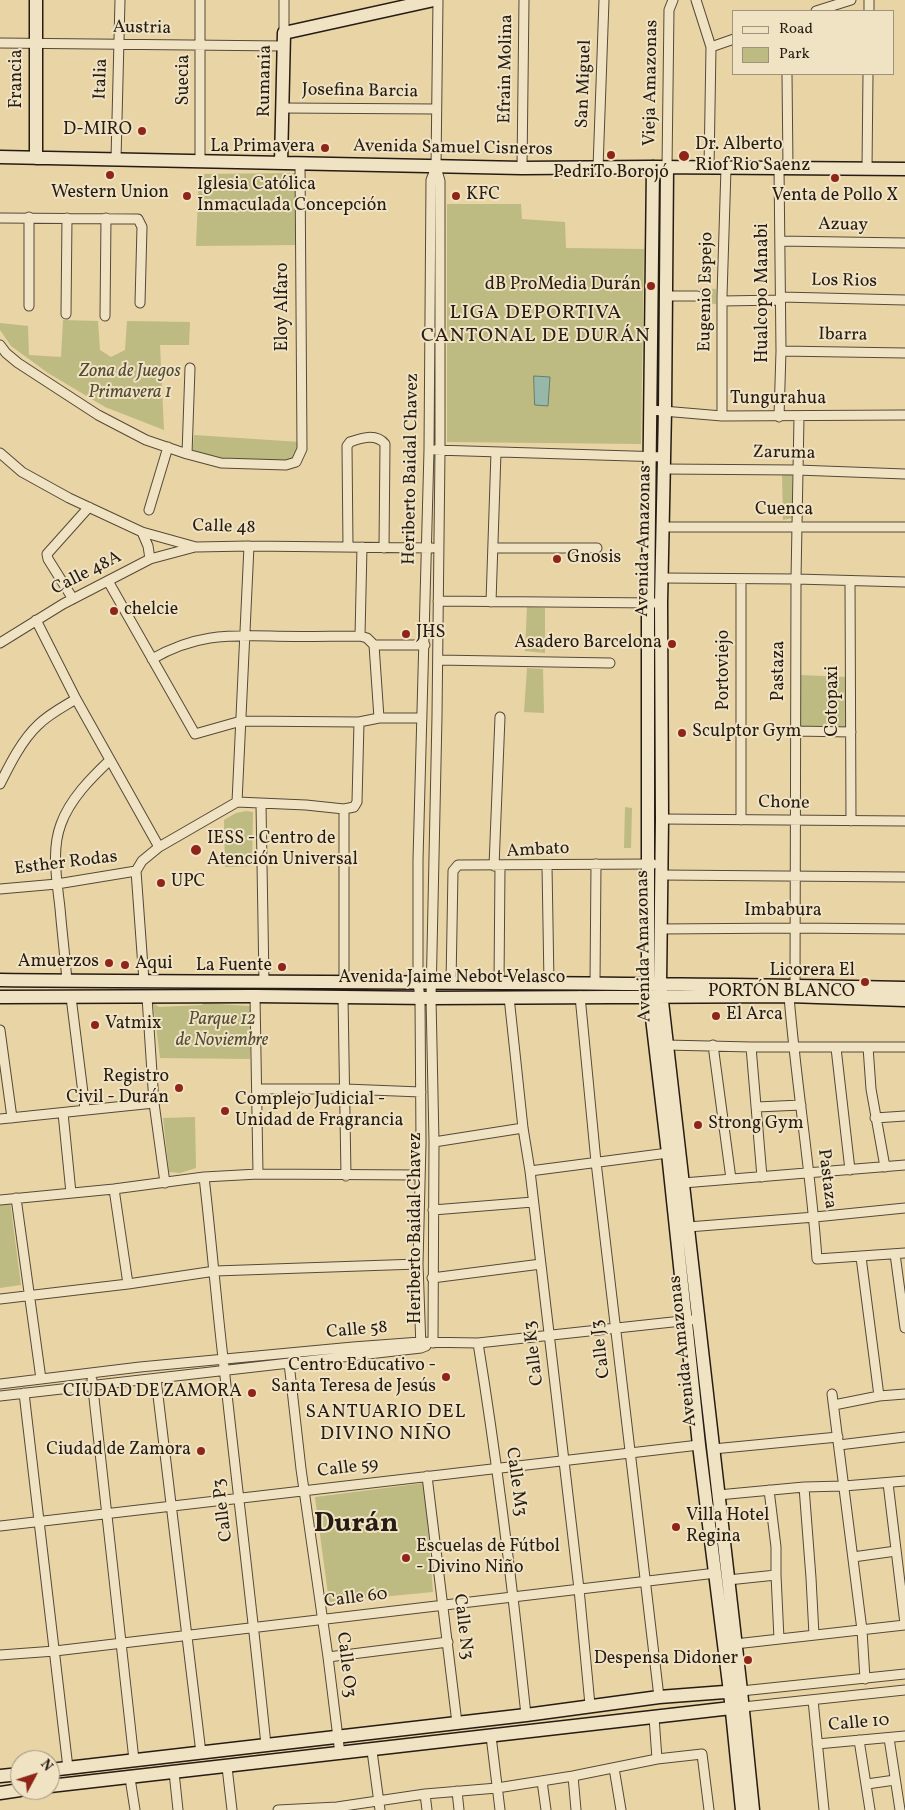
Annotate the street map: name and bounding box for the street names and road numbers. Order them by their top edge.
street label: Efrain Molina [495,14,519,124]
street label: Austria [113,18,171,40]
street label: Vieja Amazonas [640,20,664,146]
street label: San Miguel [573,39,597,129]
street label: Rumania [255,45,277,117]
street label: Francia [7,49,29,109]
street label: Suecia [174,54,196,106]
street label: Italia [90,58,114,100]
street label: Josefina Barcia [302,80,418,104]
street label: Avenida Samuel Cisneros [353,136,553,162]
street label: Azuay [818,215,868,237]
street label: Hualcopo Manabi [753,223,775,363]
street label: Eugenio Espejo [695,232,719,352]
street label: Eloy Alfaro [273,262,295,352]
street label: Los Rios [811,271,877,293]
street label: Ibarra [818,325,868,347]
street label: Heriberto Baidal Chavez [400,373,424,565]
street label: Tungurahua [730,389,826,411]
street label: Zaruma [752,443,816,465]
street label: Avenida Amazonas [633,465,657,617]
street label: Cuenca [755,500,813,522]
street label: Calle 48 [192,516,256,540]
street label: Calle 48A [48,547,126,601]
street label: Portoviejo [714,630,736,710]
street label: Pastaza [769,641,791,701]
street label: Cotopaxi [823,666,845,736]
street label: Chone [758,793,810,815]
street label: Ambato [506,839,570,863]
street label: Esther Rodas [13,847,119,881]
street label: Avenida Amazonas [633,870,657,1022]
street label: Imbabura [744,901,822,923]
street label: Avenida Jaime Nebot Velasco [339,968,565,990]
street label: Heriberto Baidal Chavez [406,1132,428,1324]
street label: Pastaza [812,1148,840,1210]
street label: Avenida Amazonas [665,1274,703,1428]
street label: Calle 58 [325,1318,389,1344]
street label: Calle K3 [520,1319,550,1387]
street label: Calle J3 [588,1319,616,1379]
street label: Calle M3 [499,1446,531,1518]
street label: Calle 59 [316,1455,380,1483]
street label: Calle P3 [209,1477,239,1543]
street label: Calle 60 [323,1584,389,1614]
street label: Calle N3 [447,1593,477,1661]
street label: Calle O3 [330,1631,360,1699]
street label: Calle 10 [827,1711,891,1737]

